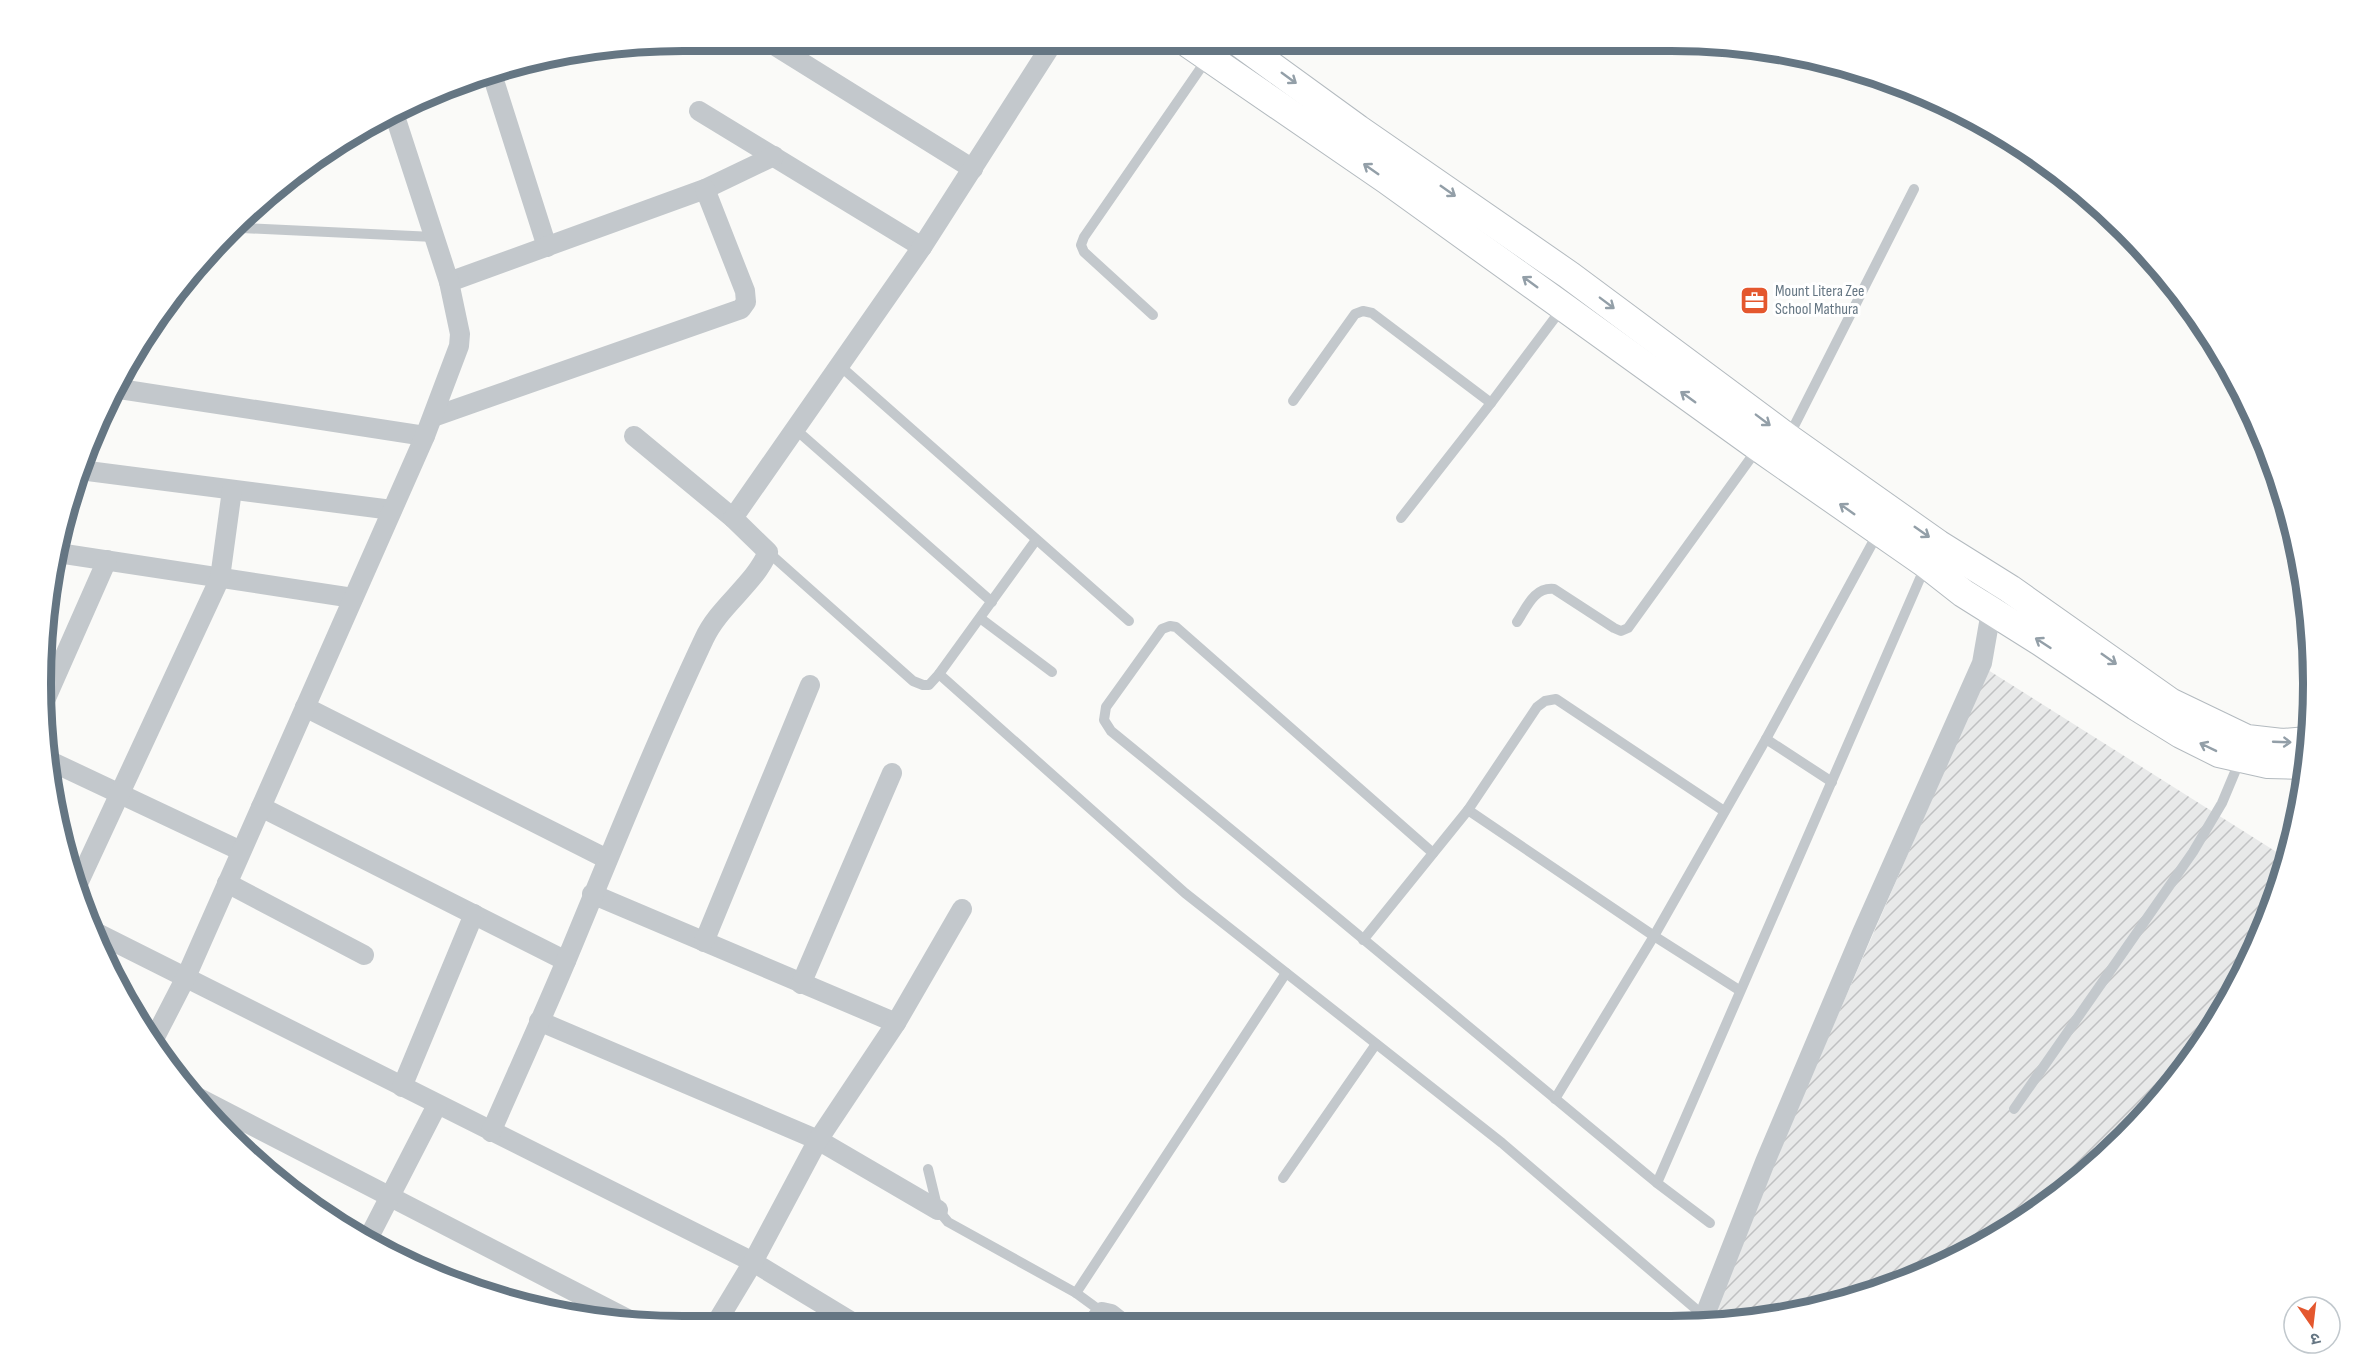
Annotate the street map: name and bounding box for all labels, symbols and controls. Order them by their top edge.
one-way arrow [1280,72,1296,84]
one-way arrow [1364,163,1380,175]
one-way arrow [1439,185,1455,197]
one-way arrow [1522,276,1538,289]
place label: Mount Litera Zee School Mathura [1775,282,1865,319]
office icon: Mount Litera Zee School Mathura [1738,284,1770,316]
one-way arrow [1599,297,1615,310]
one-way arrow [1680,390,1696,403]
one-way arrow [1755,414,1771,426]
one-way arrow [1840,503,1856,515]
one-way arrow [1913,526,1929,538]
one-way arrow [2035,637,2051,649]
one-way arrow [2101,653,2117,665]
one-way arrow [2272,736,2292,748]
one-way arrow [2199,740,2217,752]
north arrow [2282,1295,2342,1355]
text: उ [2308,1328,2322,1349]

